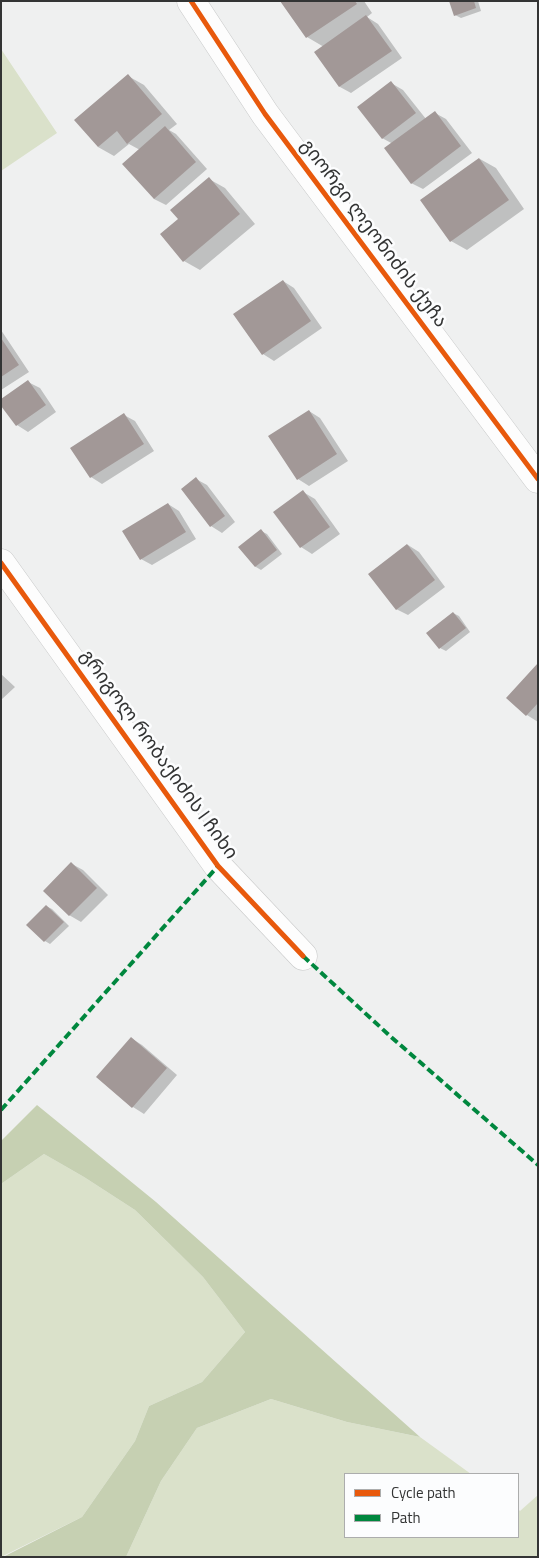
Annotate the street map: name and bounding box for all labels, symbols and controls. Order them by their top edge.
street label: გიორგი ლეონიძის ქუჩა [295,135,451,333]
street label: გრიგოლ რობაქიძის I ჩიხი [74,646,242,864]
legend [344,1473,519,1538]
text: Cycle path [391,1481,456,1504]
text: Path [391,1506,421,1529]

